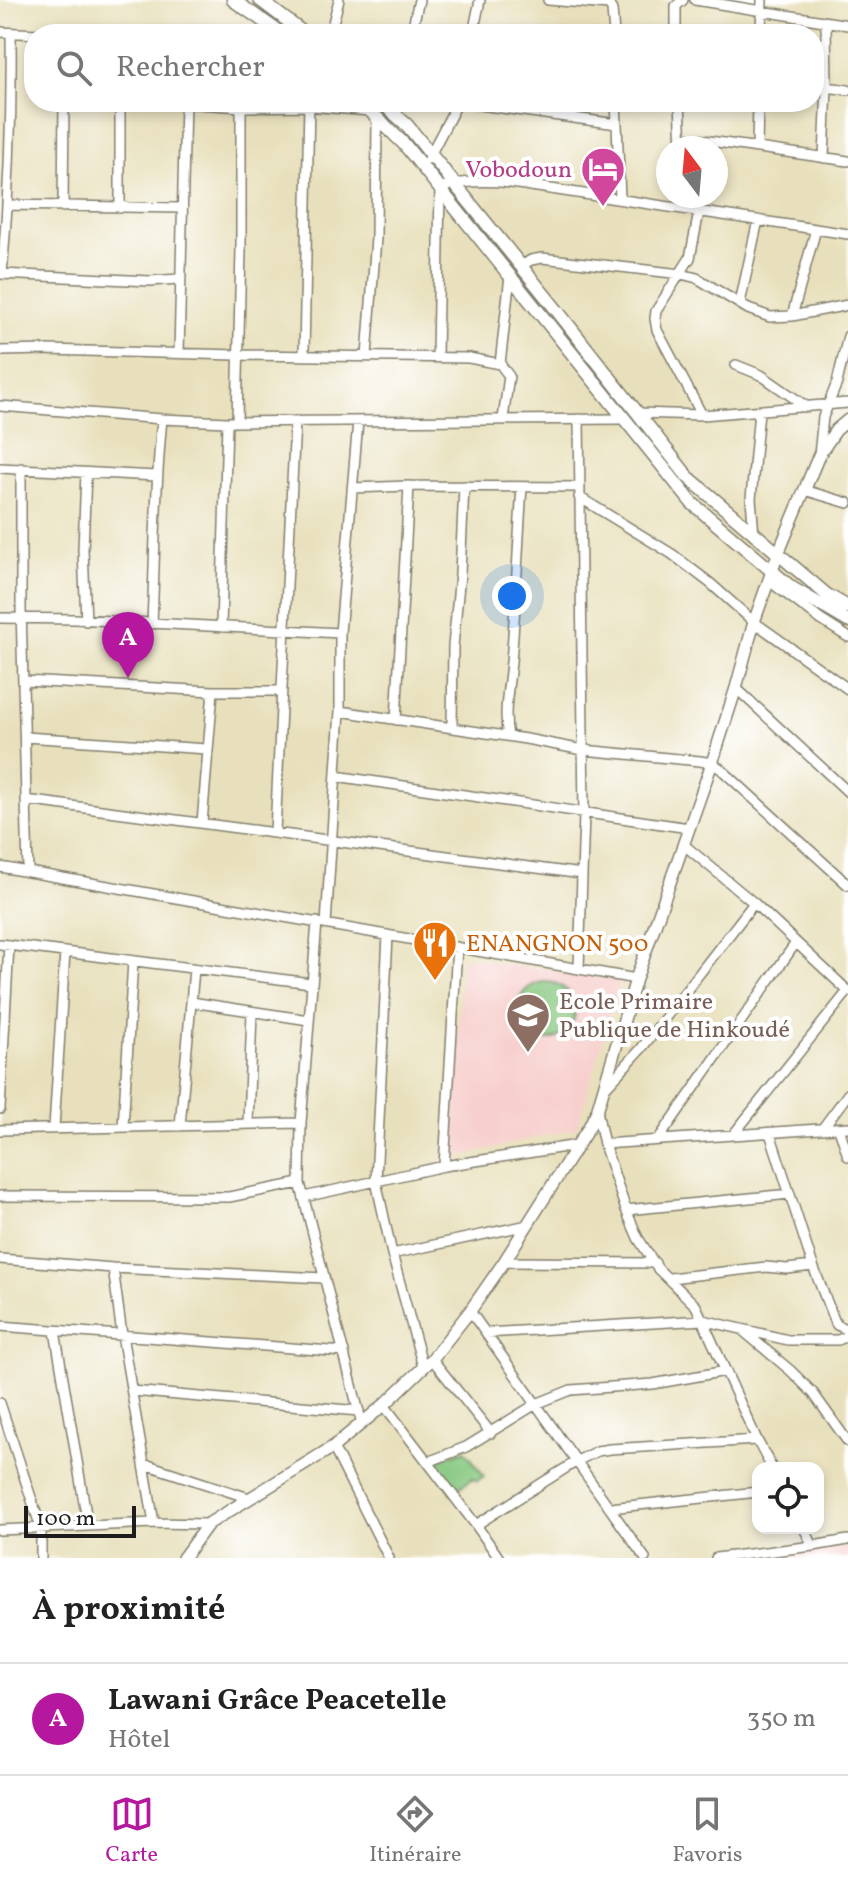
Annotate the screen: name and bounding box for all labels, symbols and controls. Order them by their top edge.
search box [24,24,824,112]
icon: search [52,46,96,90]
text: Rechercher [116,47,265,89]
north arrow [656,136,728,208]
hotel icon: Vobodoun [579,145,627,208]
place label: Vobodoun [465,154,572,188]
your location [492,576,532,616]
pin: A [102,612,154,678]
restaurant icon: ENANGNON 500 [411,919,459,982]
place label: ENANGNON 500 [466,928,648,962]
place label: Ecole Primaire Publique de Hinkoudé [559,986,790,1048]
school or university icon: Ecole Primaire Publique de Hinkoudé [504,991,552,1054]
map controls [752,1462,824,1534]
button: locate [752,1462,824,1534]
scale bar [24,1502,136,1538]
text: 100 m [36,1504,95,1535]
text: À proximité [32,1587,225,1634]
text: Lawani Grâce Peacetelle [108,1680,447,1722]
text: A [49,1701,67,1737]
text: 350 m [747,1701,816,1737]
text: Hôtel [108,1722,170,1758]
tab: Carte [106,1792,158,1871]
tab: Itinéraire [369,1792,461,1871]
tab: Favoris [673,1792,742,1871]

